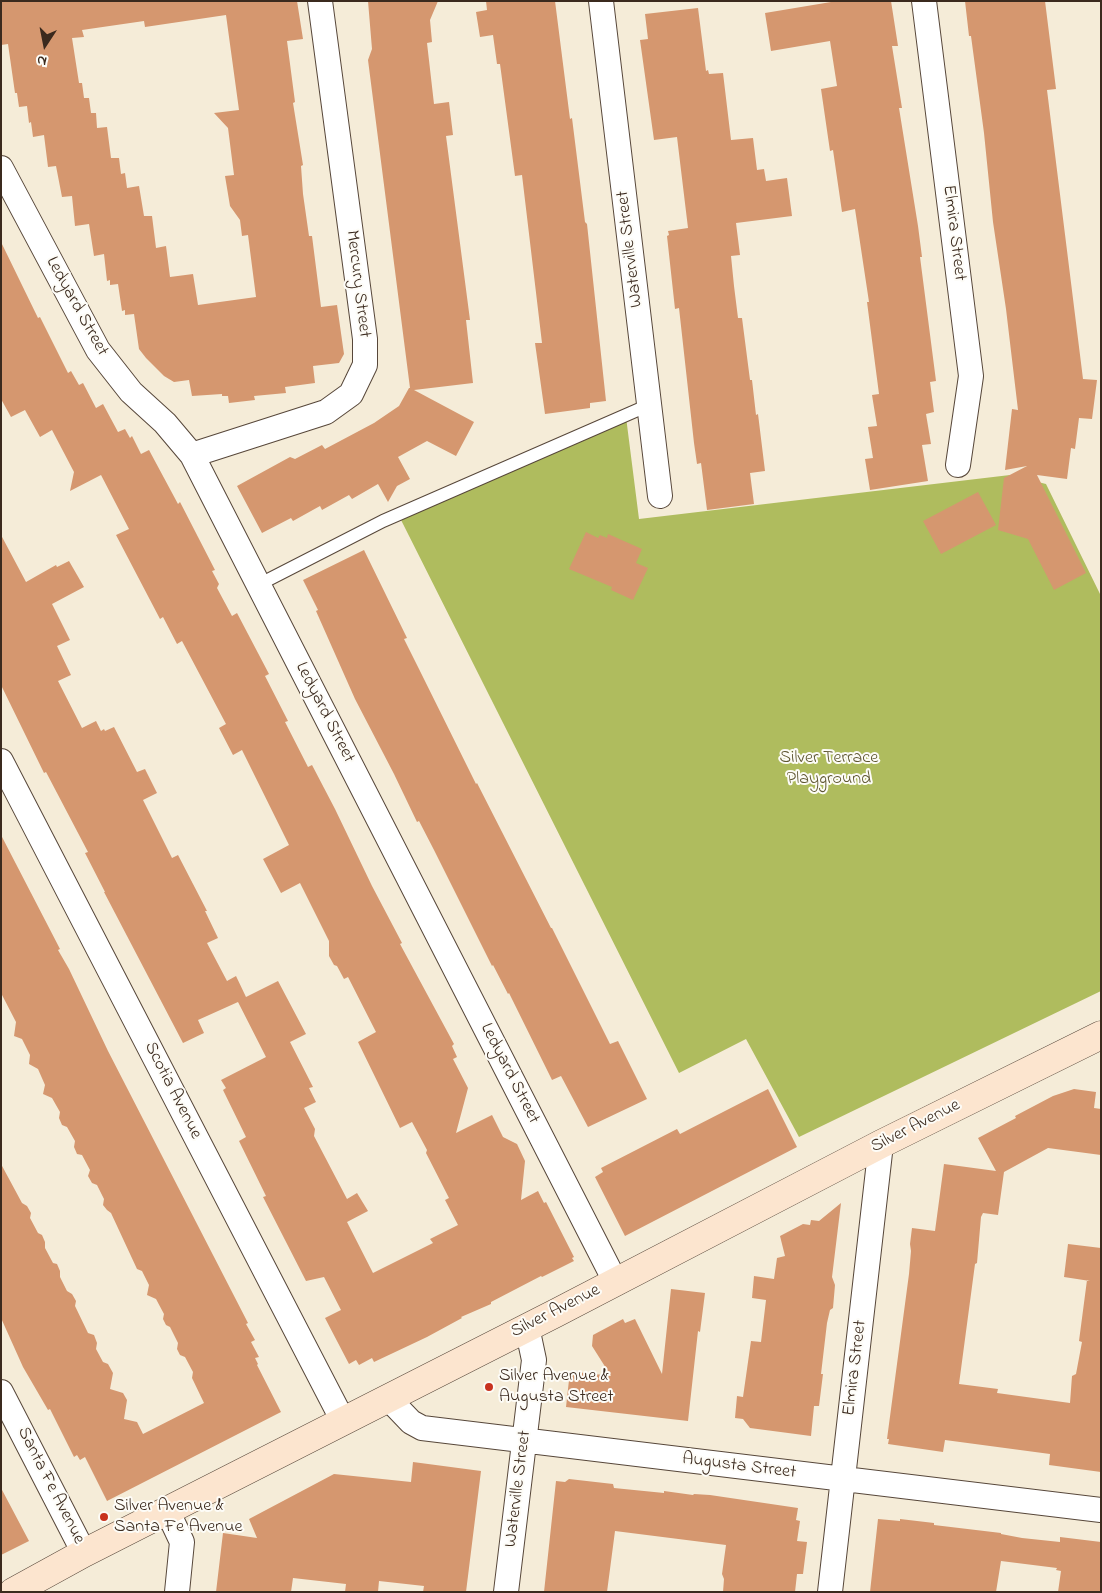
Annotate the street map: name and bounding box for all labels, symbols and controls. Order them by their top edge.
north arrow [20,20,70,70]
text: N [35,49,49,71]
street label: Elmira Street [936,184,970,282]
street label: Waterville Street [613,189,649,309]
street label: Mercury Street [340,229,374,339]
street label: Ledyard Street [40,254,112,360]
street label: Ledyard Street [289,659,359,767]
park label: Silver Terrace Playground [780,748,878,791]
street label: Ledyard Street [474,1020,544,1128]
street label: Scotia Avenue [138,1039,206,1143]
street label: Silver Avenue [868,1095,964,1159]
street label: Silver Avenue [508,1280,604,1344]
street label: Elmira Street [839,1319,873,1417]
place label: Silver Avenue & Augusta Street [499,1366,613,1408]
marker: Silver Avenue & Augusta Street [483,1381,495,1393]
street label: Santa Fe Avenue [11,1424,89,1548]
street label: Waterville Street [501,1429,537,1549]
street label: Augusta Street [681,1449,797,1485]
place label: Silver Avenue & Santa Fe Avenue [114,1496,242,1538]
marker: Silver Avenue & Santa Fe Avenue [98,1511,110,1523]

